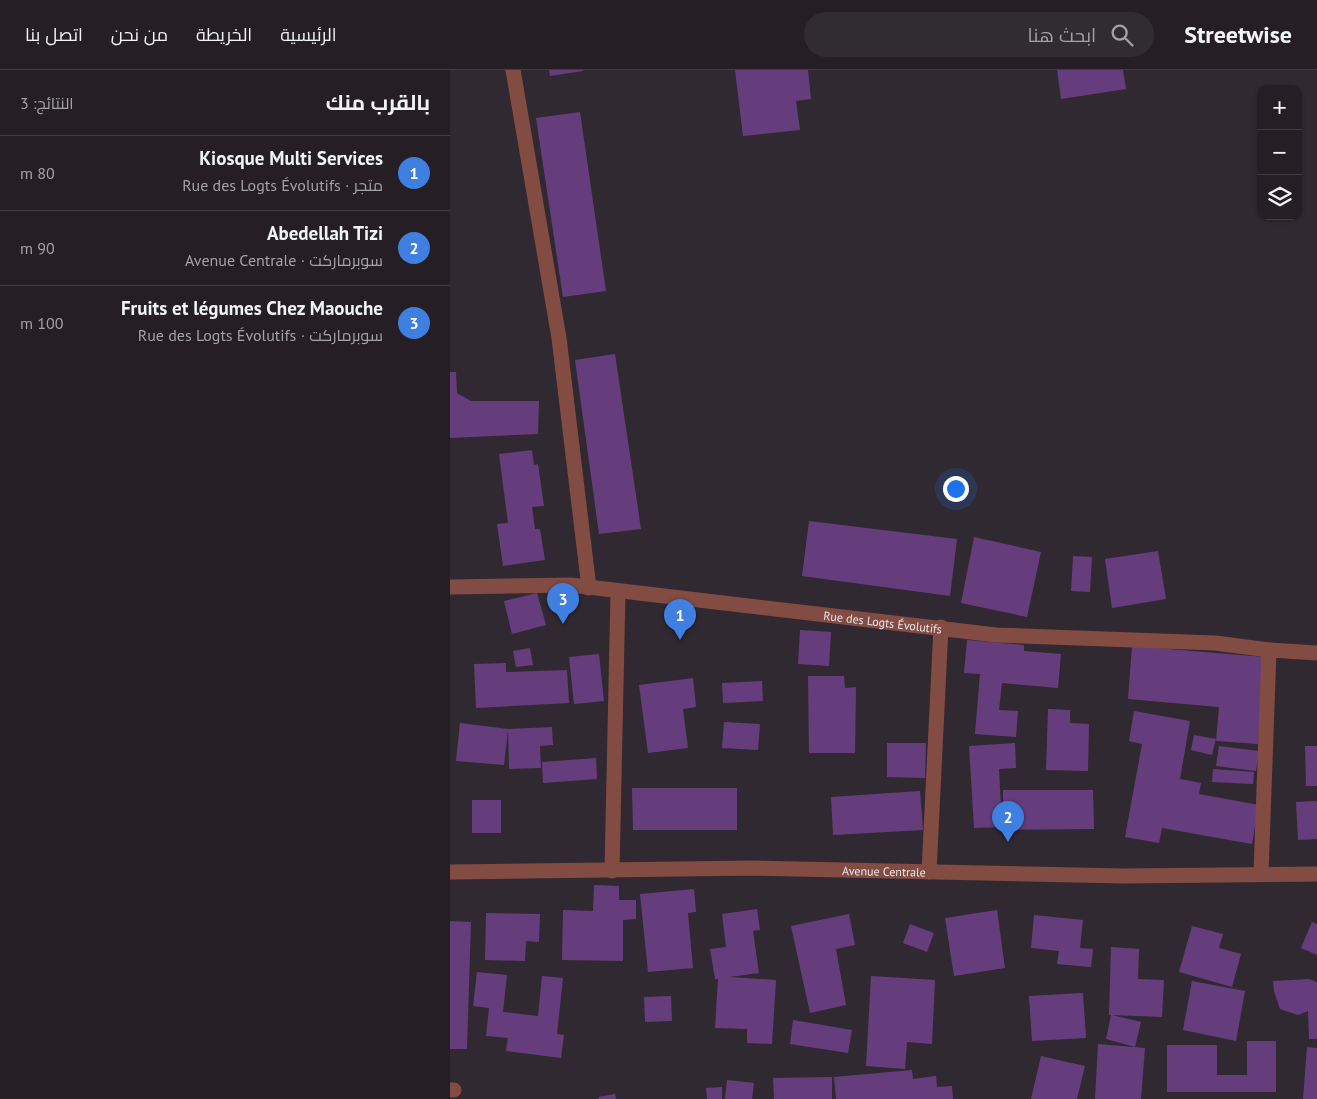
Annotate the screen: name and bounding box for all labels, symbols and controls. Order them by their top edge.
search box [804,12,1154,57]
text: Streetwise [1184,19,1292,50]
icon: search [1108,21,1136,49]
text: اتصل بنا [25,23,83,46]
text: من نحن [111,23,168,46]
text: الخريطة [196,23,252,46]
text: الرئيسية [280,23,337,46]
text: ابحث هنا [1028,23,1096,47]
map controls [1257,85,1302,220]
button: + [1257,85,1302,130]
text: بالقرب منك [326,89,430,116]
text: النتائج: 3 [20,93,74,113]
button: − [1257,130,1302,175]
text: Kiosque Multi Services [199,146,383,170]
text: 80 m [20,163,55,183]
text: 1 [409,163,419,183]
text: متجر · Rue des Logts Évolutifs [182,175,383,195]
button: layers [1257,175,1302,220]
text: Abedellah Tizi [267,221,383,245]
text: 90 m [20,238,55,258]
text: 2 [409,238,419,258]
text: سوبرماركت · Avenue Centrale [185,250,383,270]
text: Fruits et légumes Chez Maouche [121,296,383,320]
text: 100 m [20,313,63,333]
text: 3 [409,313,419,333]
text: سوبرماركت · Rue des Logts Évolutifs [138,325,383,345]
your location [943,476,969,502]
pin: 3 [547,583,579,624]
pin: 1 [664,599,696,640]
street label: Rue des Logts Évolutifs [823,607,943,636]
pin: 2 [992,801,1024,842]
street label: Avenue Centrale [842,862,926,879]

